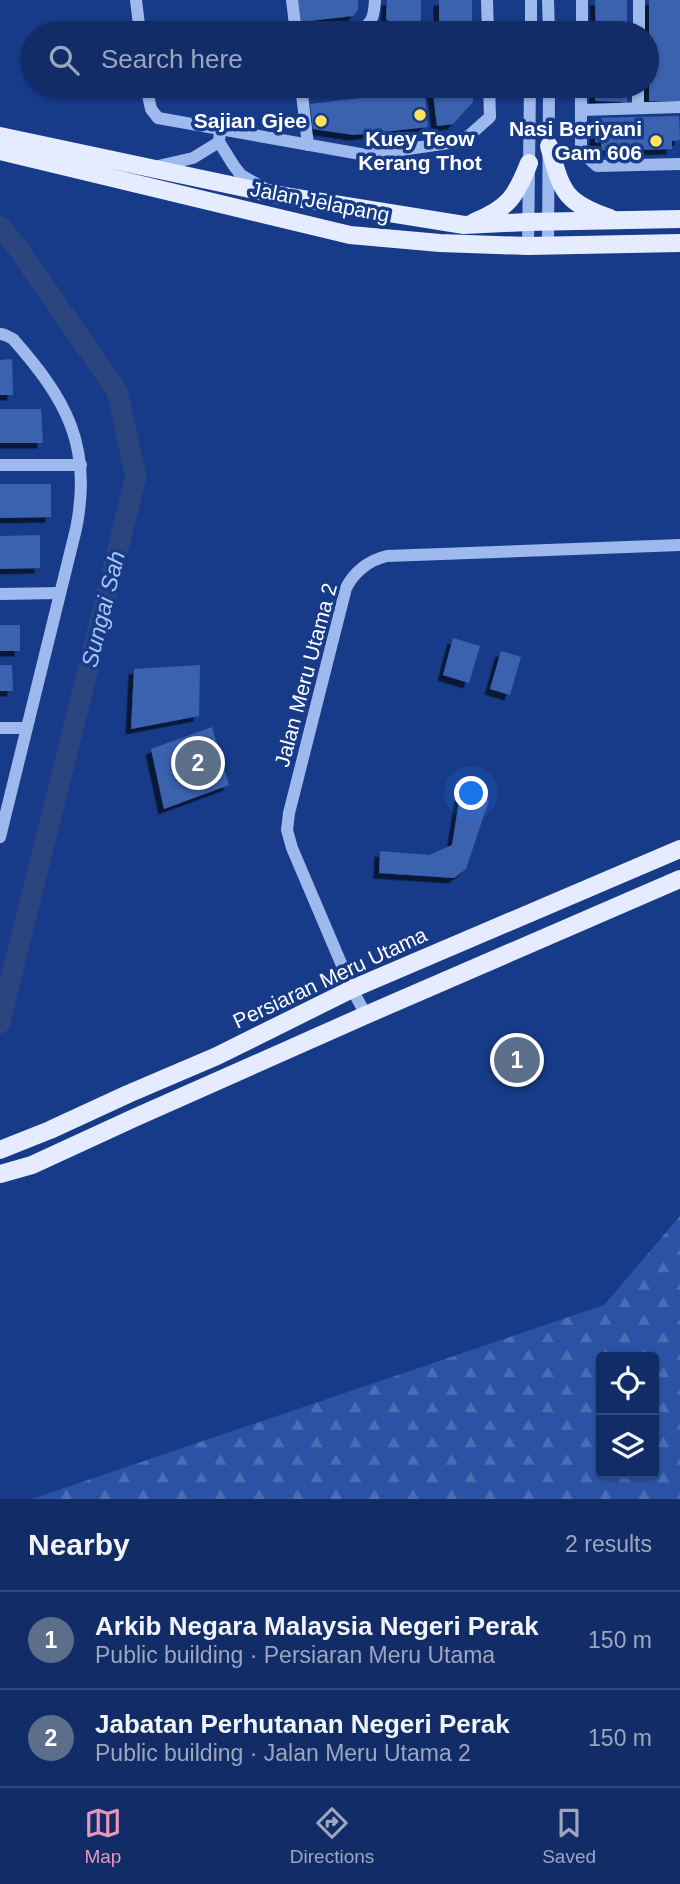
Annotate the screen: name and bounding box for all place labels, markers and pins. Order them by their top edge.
marker: Kuey Teow Kerang Thot [412,107,428,123]
place label: Sajian Gjee [194,109,307,132]
marker: Sajian Gjee [313,113,329,129]
place label: Nasi Beriyani Gam 606 [509,117,642,164]
place label: Kuey Teow Kerang Thot [358,127,482,174]
marker: Nasi Beriyani Gam 606 [648,133,664,149]
pin: 2 [175,737,221,789]
pin: 1 [494,1034,540,1086]

